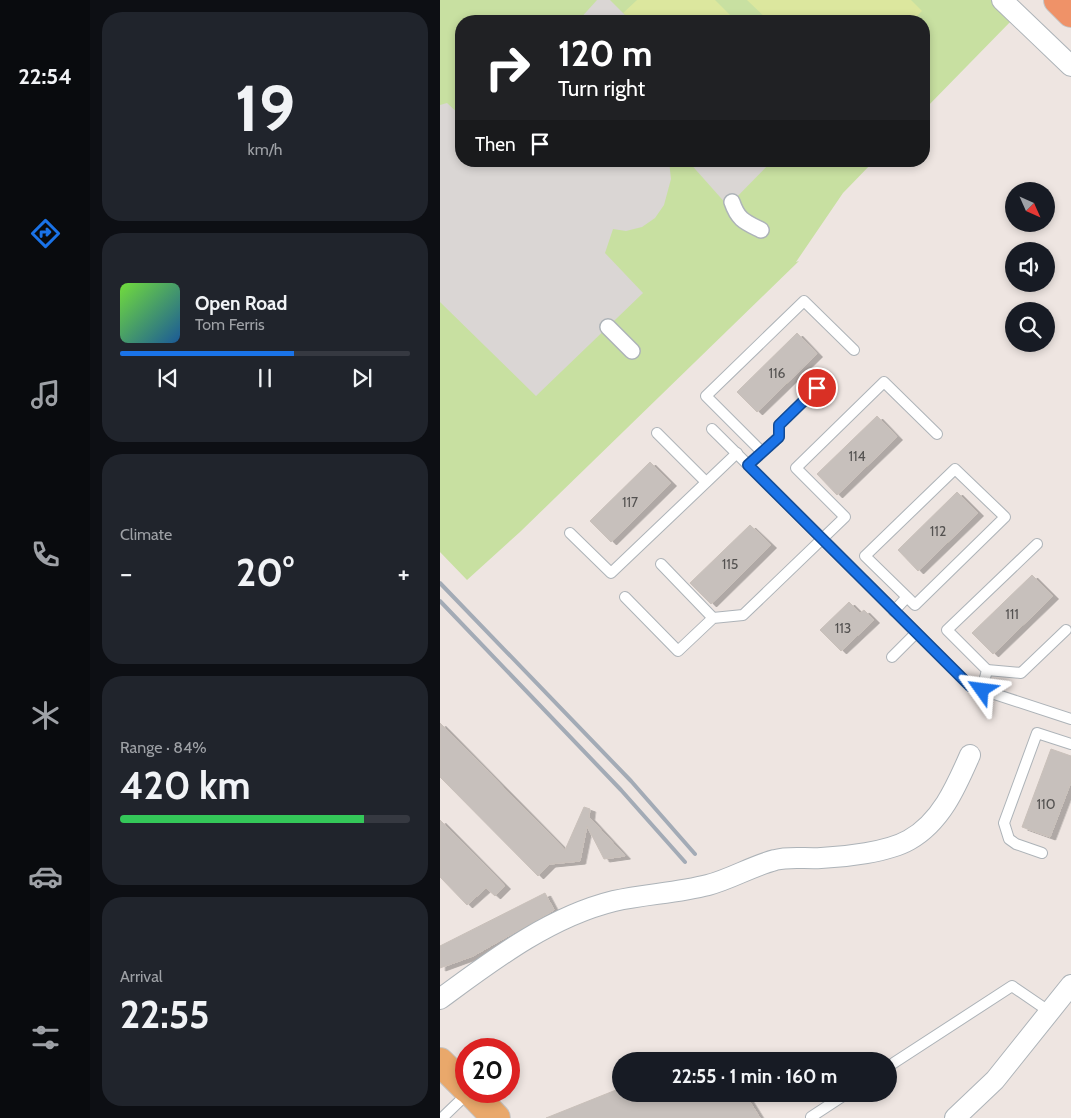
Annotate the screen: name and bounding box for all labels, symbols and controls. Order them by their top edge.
text: 120 m [558,32,652,75]
icon: right [475,35,540,100]
text: 22:54 [18,63,72,90]
text: 19 [235,68,295,147]
text: Turn right [558,75,645,102]
icon: arrive [526,130,554,158]
text: Then [475,133,516,156]
text: km/h [247,140,283,159]
north arrow [1005,182,1055,232]
map controls [1005,182,1055,352]
icon: directions [28,216,63,251]
button: sound [1005,242,1055,292]
text: Open Road [195,292,287,315]
button: search [1005,302,1055,352]
text: Tom Ferris [195,315,265,334]
icon: previous [154,364,182,392]
icon: pause [251,364,279,392]
icon: next [348,364,376,392]
house number: 116 [768,364,786,382]
pin [796,367,838,409]
icon: arrive [803,374,831,402]
icon: music [28,377,63,412]
house number: 114 [848,447,866,465]
house number: 117 [622,493,638,511]
house number: 112 [930,522,946,540]
text: Climate [120,525,172,544]
icon: phone [28,537,63,572]
text: 20° [236,549,294,596]
house number: 115 [722,555,738,573]
text: − [120,556,132,590]
text: + [398,556,410,590]
house number: 111 [1005,605,1019,623]
house number: 113 [835,619,851,637]
position arrow [955,663,1007,715]
icon: climate [28,698,63,733]
text: Range · 84% [120,738,207,757]
text: 420 km [120,762,251,809]
house number: 110 [1037,795,1056,813]
icon: car [28,859,63,894]
text: Arrival [120,967,163,986]
text: 22:55 [120,991,209,1038]
icon: filters [28,1020,63,1055]
speed limit sign: 20 [455,1038,520,1103]
text: 22:55 · 1 min · 160 m [672,1065,837,1088]

